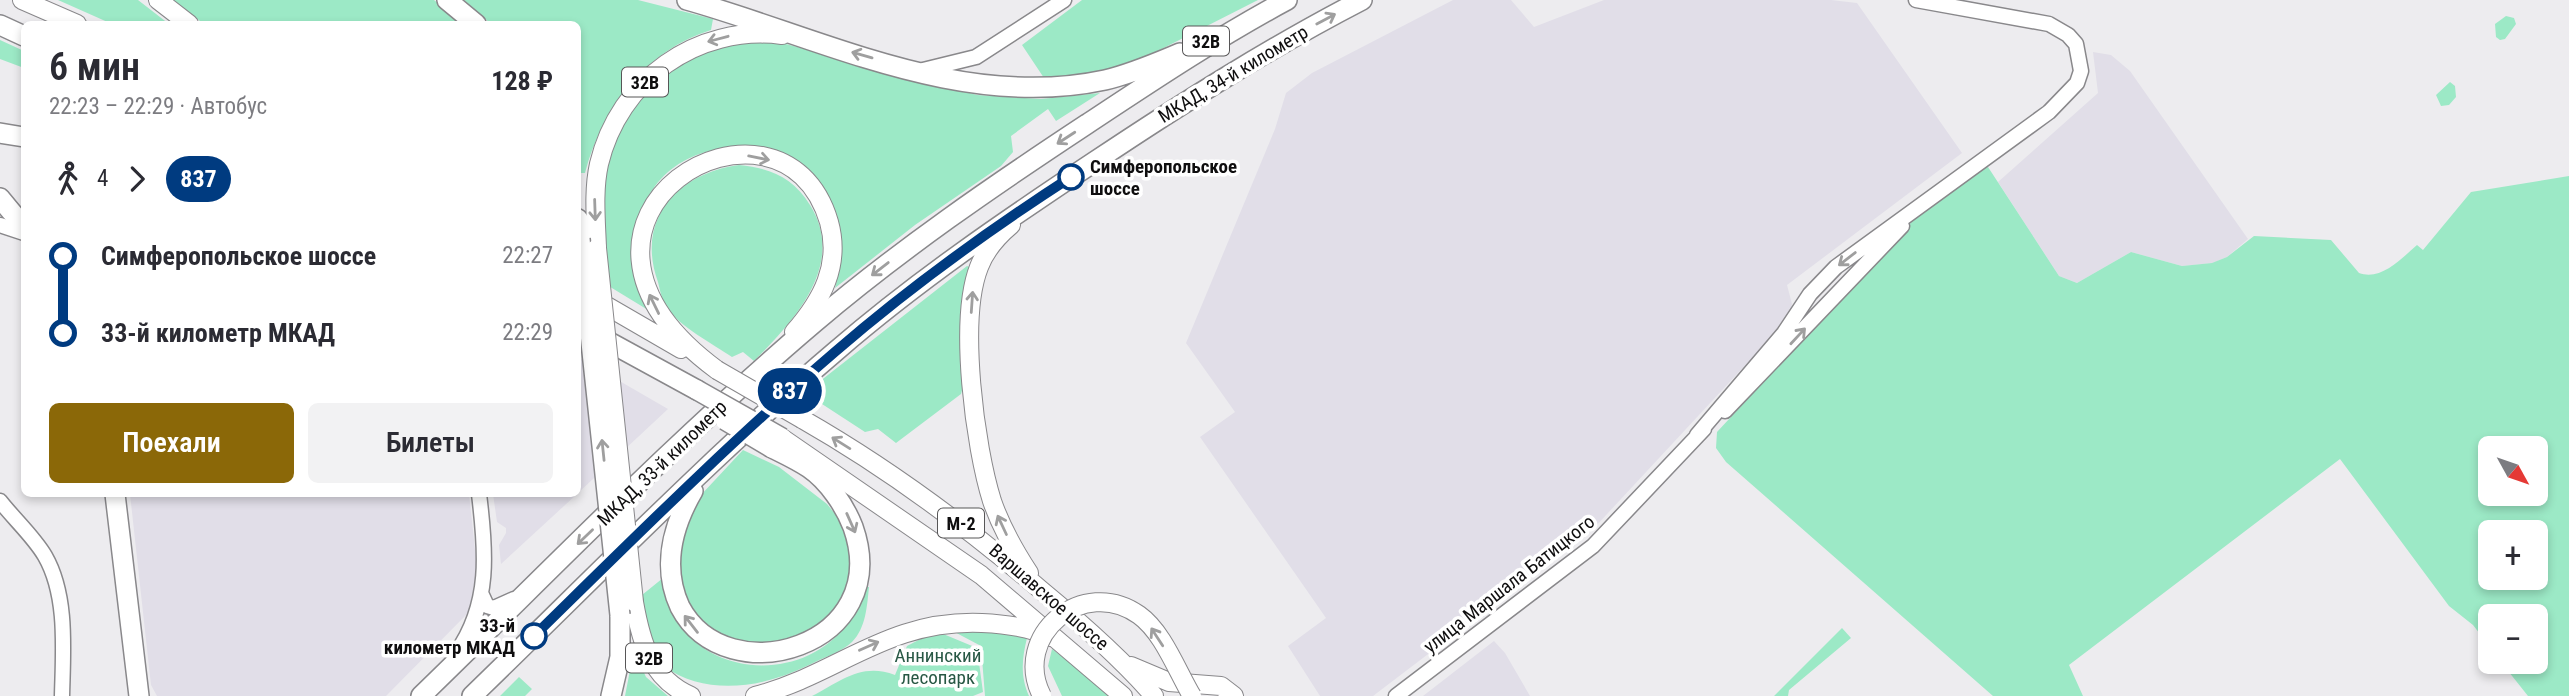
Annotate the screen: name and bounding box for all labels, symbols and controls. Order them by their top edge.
one-way arrow [1316,12,1336,26]
street label: МКАД, 34-й километр [1154,20,1312,128]
road number: 32B [1183,26,1229,56]
one-way arrow [707,33,729,46]
text: 6 мин [49,45,140,89]
one-way arrow [851,47,873,60]
text: 128 ₽ [491,66,553,96]
road number: 32B [622,68,668,96]
text: 22:23 – 22:29 · Автобус [49,93,267,120]
one-way arrow [1056,131,1076,145]
one-way arrow [747,152,770,165]
place label: Симферопольское шоссе [1090,155,1237,200]
icon: walk [49,160,87,198]
icon: forward [118,160,156,198]
marker: Симферопольское шоссе [1058,164,1084,190]
text: 4 [97,165,108,192]
text: 837 [180,165,217,193]
one-way arrow [589,198,602,221]
text: Симферопольское шоссе [101,241,376,271]
text: 22:27 [502,242,553,269]
one-way arrow [1838,251,1856,266]
one-way arrow [871,261,889,277]
one-way arrow [966,291,979,314]
one-way arrow [647,294,660,315]
text: 33-й километр МКАД [101,318,335,348]
text: 22:29 [502,319,553,346]
one-way arrow [1790,327,1806,345]
line badge: 837 [750,368,830,414]
text: 837 [772,377,808,405]
street label: МКАД, 33-й километр [593,395,731,531]
button: Поехали [49,403,294,483]
button: Билеты [308,403,553,483]
one-way arrow [832,436,852,450]
north arrow [2478,436,2548,506]
map controls [2478,436,2548,674]
one-way arrow [596,439,609,462]
road number: М-2 [938,508,984,538]
street label: улица Маршала Батицкого [1419,510,1599,658]
one-way arrow [845,512,858,533]
one-way arrow [995,515,1008,536]
button: + [2478,520,2548,590]
one-way arrow [576,529,593,546]
street label: Варшавское шоссе [985,539,1114,655]
button: − [2478,604,2548,674]
place label: 33-й километр МКАД [384,614,516,659]
one-way arrow [683,615,698,633]
marker: 33-й километр МКАД [521,623,547,649]
one-way arrow [1150,628,1164,648]
one-way arrow [857,639,879,652]
road number: 32B [626,644,672,672]
park label: Аннинский лесопарк [895,644,981,689]

